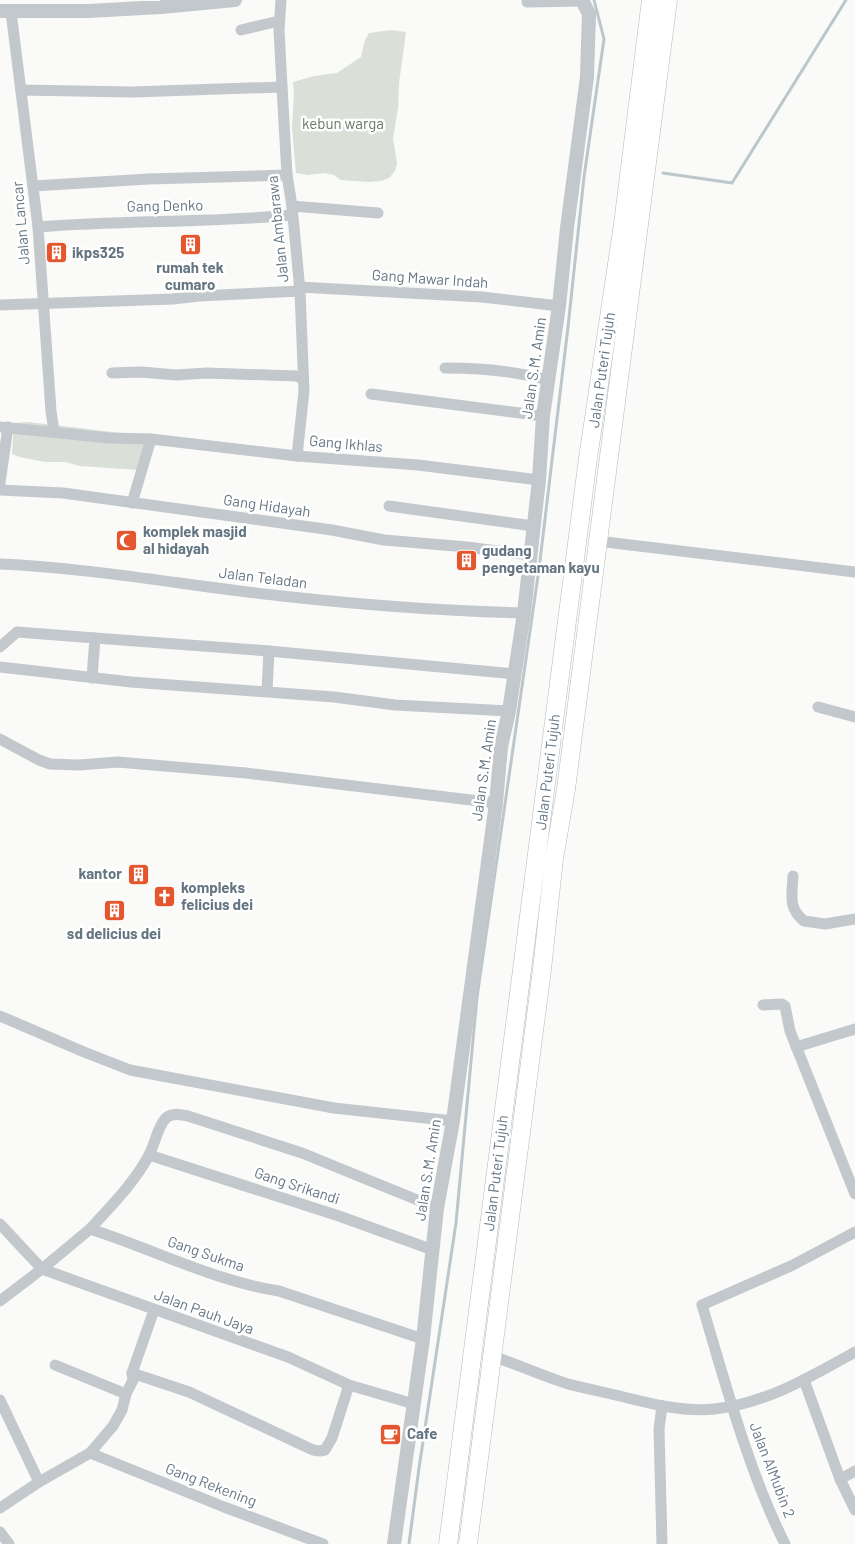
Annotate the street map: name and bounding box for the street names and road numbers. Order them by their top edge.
street label: Jalan Ambarawa [262,175,292,283]
street label: Jalan Lancar [7,180,33,266]
street label: Gang Denko [127,195,203,215]
street label: Gang Mawar Indah [371,265,489,291]
street label: Jalan Puteri Tujuh [584,311,618,429]
street label: Jalan S.M. Amin [517,316,549,420]
street label: Gang Ikhlas [309,431,384,455]
street label: Gang Hidayah [222,490,312,520]
street label: Jalan Teladan [218,563,308,591]
street label: Jalan Puteri Tujuh [531,713,563,831]
street label: Jalan S.M. Amin [467,718,499,822]
street label: Jalan Puteri Tujuh [479,1114,511,1232]
street label: Jalan S.M. Amin [410,1118,444,1222]
street label: Gang Srikandi [252,1163,342,1207]
street label: Gang Sukma [165,1231,247,1275]
street label: Jalan Pauh Jaya [152,1285,257,1337]
street label: Jalan AlMubin 2 [746,1419,799,1520]
street label: Gang Rekening [163,1458,260,1510]

